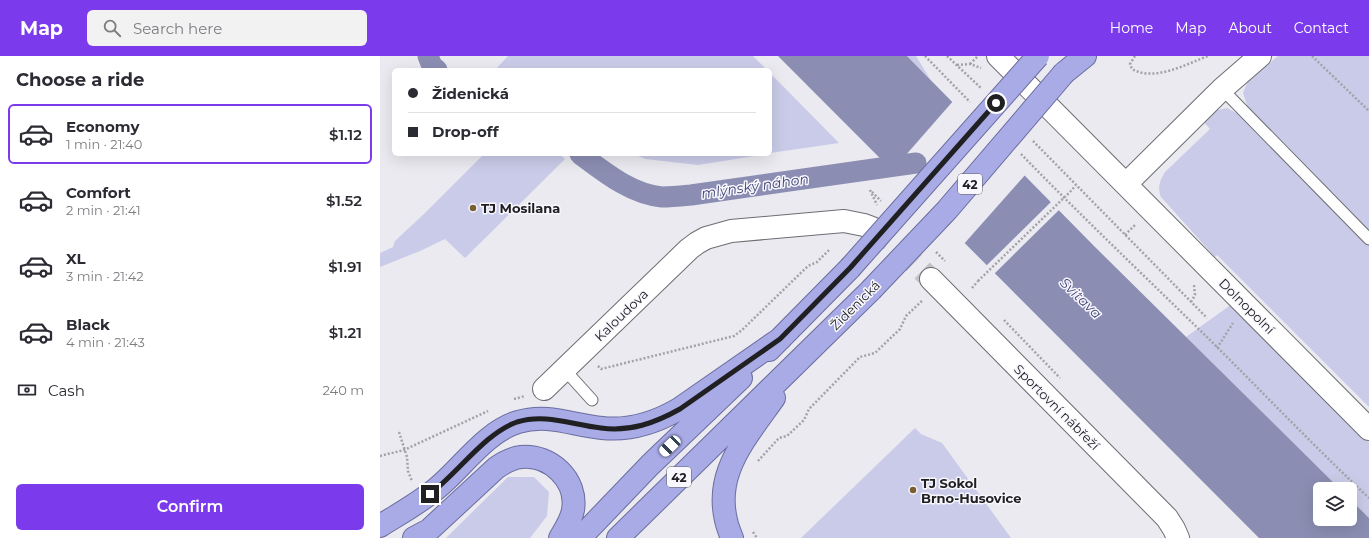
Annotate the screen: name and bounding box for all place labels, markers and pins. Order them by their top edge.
place label: TJ Mosilana [481,200,560,216]
marker: TJ Mosilana [468,203,478,213]
place label: TJ Sokol Brno-Husovice [921,475,1021,506]
marker: TJ Sokol Brno-Husovice [908,485,918,495]

